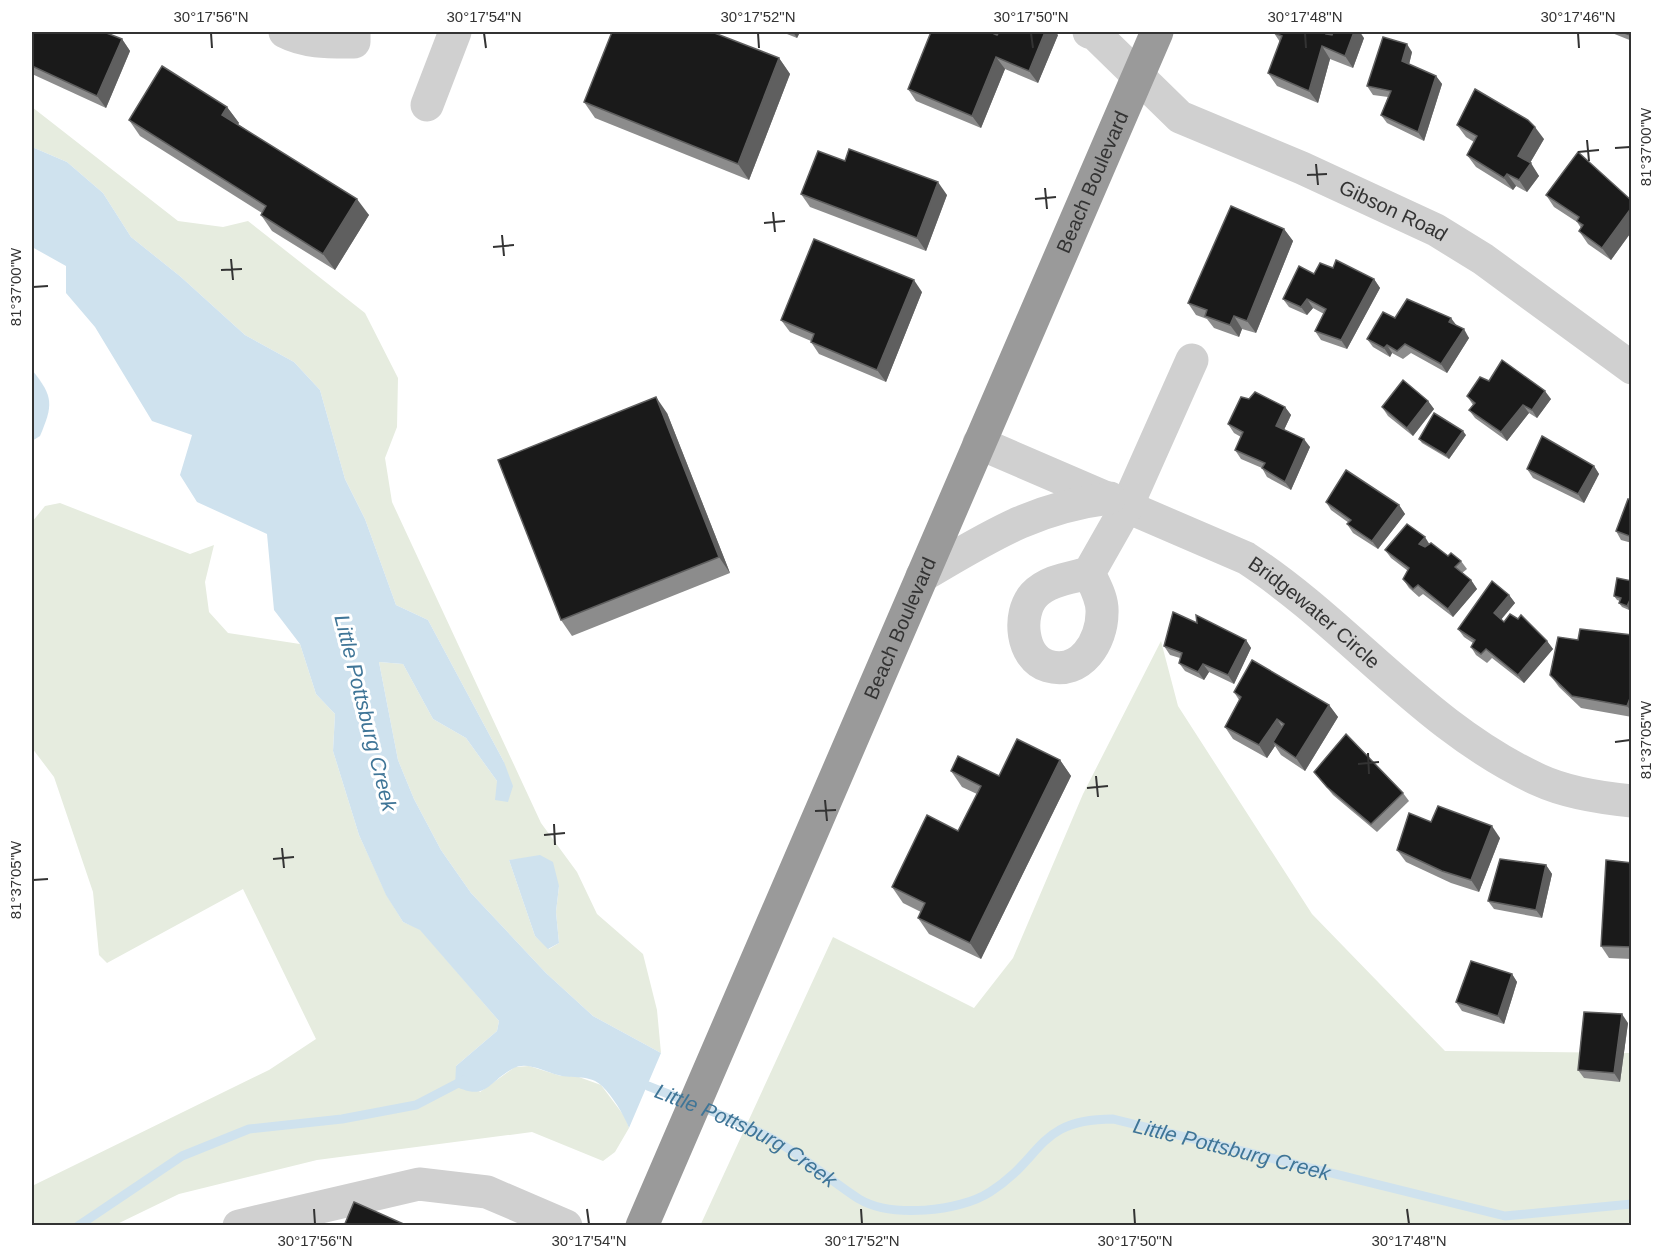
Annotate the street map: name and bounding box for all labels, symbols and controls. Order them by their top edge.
text: 30°17'56"N [173,8,249,25]
text: 30°17'54"N [446,8,522,25]
text: 30°17'52"N [720,8,796,25]
text: 30°17'50"N [993,8,1069,25]
text: 30°17'48"N [1267,8,1343,25]
text: 30°17'46"N [1540,8,1616,25]
text: 81°37'00"W [1637,107,1654,186]
street label: Beach Boulevard [1052,108,1133,256]
street label: Gibson Road [1336,176,1451,245]
text: 81°37'00"W [7,247,24,326]
street label: Bridgewater Circle [1244,552,1384,673]
street label: Beach Boulevard [860,554,940,703]
water label: Little Pottsburg Creek [330,612,402,815]
text: 81°37'05"W [1637,700,1654,779]
text: 81°37'05"W [7,840,24,919]
water label: Little Pottsburg Creek [652,1079,843,1192]
water label: Little Pottsburg Creek [1131,1113,1334,1184]
text: 30°17'56"N [277,1232,353,1249]
text: 30°17'54"N [551,1232,627,1249]
text: 30°17'52"N [824,1232,900,1249]
text: 30°17'50"N [1097,1232,1173,1249]
text: 30°17'48"N [1371,1232,1447,1249]

